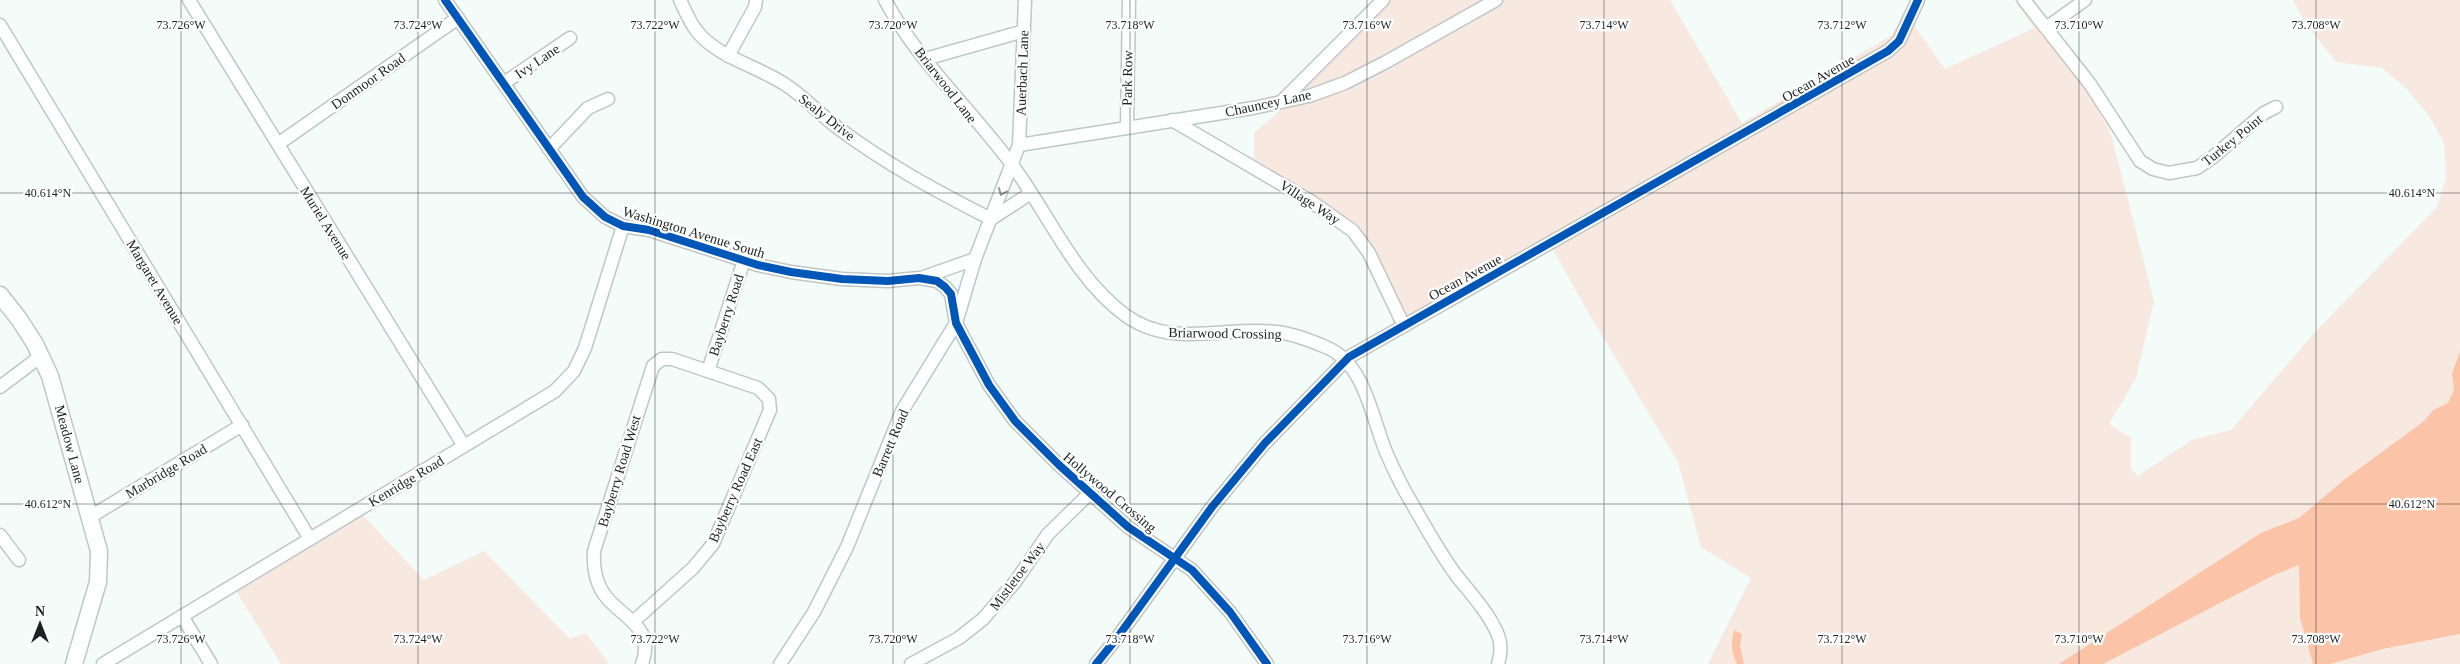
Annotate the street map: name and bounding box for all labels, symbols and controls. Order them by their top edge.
text: 73.726°W [156,18,206,32]
text: 73.724°W [393,18,443,32]
text: 73.722°W [630,18,680,32]
text: 73.720°W [868,18,918,32]
text: 73.718°W [1105,18,1155,32]
text: 73.716°W [1342,18,1392,32]
text: 73.714°W [1579,18,1629,32]
text: 73.712°W [1817,18,1867,32]
text: 73.710°W [2054,18,2104,32]
text: 73.708°W [2291,18,2341,32]
street label: Auerbach Lane [1014,30,1031,116]
street label: Ivy Lane [512,41,562,82]
street label: Briarwood Lane [912,45,980,126]
street label: Park Row [1120,49,1135,106]
street label: Donmoor Road [328,50,408,112]
street label: Ocean Avenue [1779,52,1857,105]
street label: Chauncey Lane [1224,87,1312,120]
street label: Sealy Drive [796,91,858,144]
street label: Turkey Point [2199,112,2265,169]
street label: Village Way [1277,177,1343,227]
street label: Muriel Avenue [297,184,354,263]
text: 40.614°N [25,186,72,200]
text: 40.614°N [2389,186,2436,200]
one-way arrow [998,187,1008,196]
street label: Washington Avenue South [621,204,767,261]
street label: Margaret Avenue [123,237,186,327]
street label: Ocean Avenue [1426,251,1504,304]
street label: Bayberry Road [706,272,747,358]
street label: Briarwood Crossing [1168,325,1282,342]
street label: Meadow Lane [52,403,87,485]
street label: Barrett Road [870,407,911,479]
street label: Bayberry Road West [595,413,644,529]
street label: Bayberry Road East [706,436,765,545]
street label: Marbridge Road [123,441,210,502]
street label: Hollywood Crossing [1060,449,1159,536]
street label: Kenridge Road [366,453,447,510]
text: 40.612°N [25,497,72,511]
text: 40.612°N [2389,497,2436,511]
street label: Mistletoe Way [987,539,1048,613]
north arrow [15,599,65,649]
text: N [35,604,45,619]
text: 73.726°W [156,632,206,646]
text: 73.724°W [393,632,443,646]
text: 73.722°W [630,632,680,646]
text: 73.720°W [868,632,918,646]
text: 73.718°W [1105,632,1155,646]
text: 73.716°W [1342,632,1392,646]
text: 73.714°W [1579,632,1629,646]
text: 73.712°W [1817,632,1867,646]
text: 73.710°W [2054,632,2104,646]
text: 73.708°W [2291,632,2341,646]

